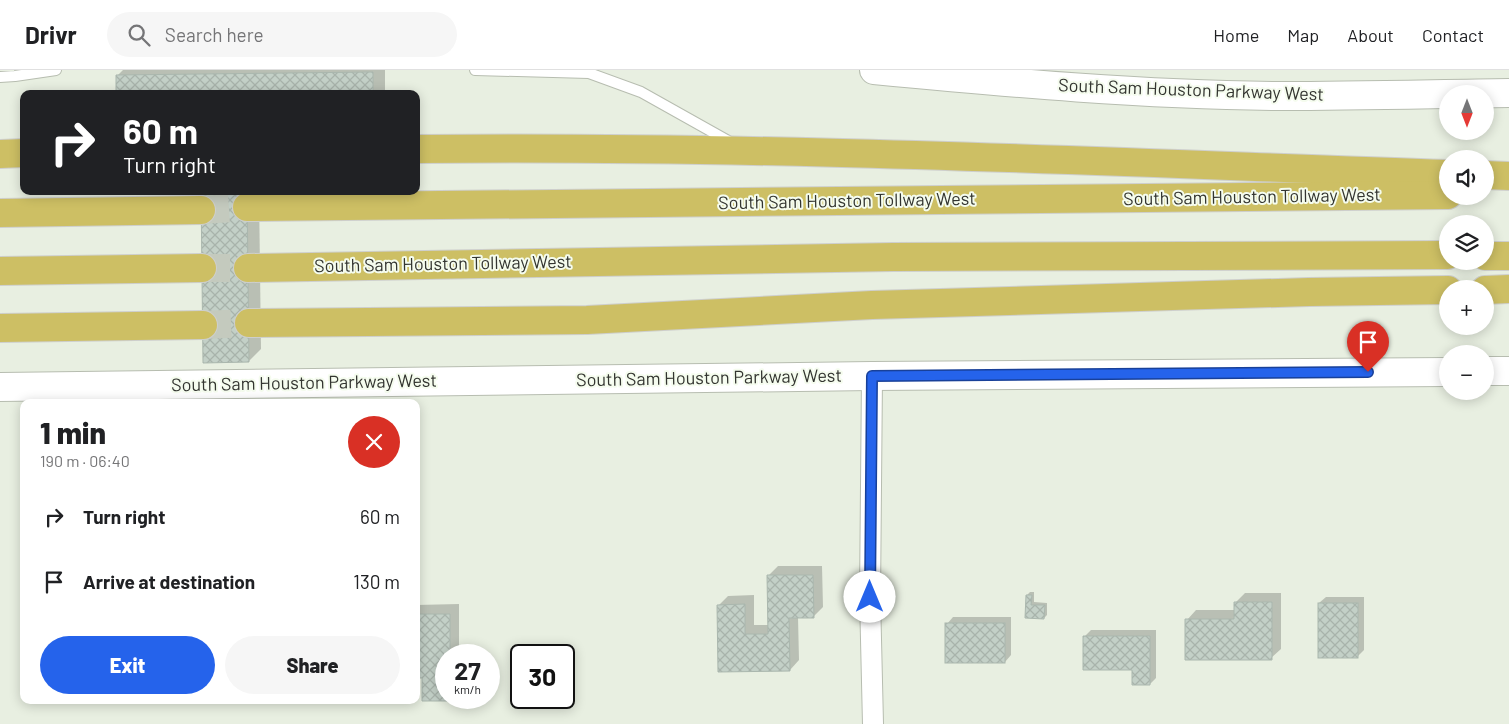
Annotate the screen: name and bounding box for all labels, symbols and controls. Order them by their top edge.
search box [107,12,457,57]
text: Drivr [25,20,77,49]
icon: search [125,21,153,49]
text: Search here [165,23,264,46]
text: Home [1213,24,1259,46]
text: Map [1287,24,1319,46]
text: About [1347,24,1394,46]
text: Contact [1422,24,1484,46]
street label: South Sam Houston Parkway West [1058,73,1324,105]
north arrow [1439,85,1494,140]
map controls [1439,85,1494,400]
text: 60 m [123,109,198,151]
icon: right [40,110,105,175]
button: sound [1439,150,1494,205]
text: Turn right [123,151,216,177]
street label: South Sam Houston Tollway West [1123,183,1381,209]
street label: South Sam Houston Tollway West [718,187,976,213]
button: layers [1439,215,1494,270]
street label: South Sam Houston Tollway West [314,250,572,276]
button: + [1439,280,1494,335]
pin [1347,321,1389,372]
icon: arrive [1354,328,1382,356]
button: − [1439,345,1494,400]
street label: South Sam Houston Parkway West [576,364,842,390]
street label: South Sam Houston Parkway West [171,369,437,395]
text: 1 min [40,414,106,450]
button: close [348,416,400,468]
text: 190 m · 06:40 [40,451,130,470]
icon: right [40,503,68,531]
text: Turn right [83,505,165,528]
text: 60 m [360,505,400,528]
icon: arrive [40,568,68,596]
text: Arrive at destination [83,570,255,593]
text: 130 m [353,570,400,593]
position arrow [843,570,895,622]
button: Exit [40,636,215,694]
button: Share [225,636,400,694]
speed limit sign: 30 [510,644,575,709]
text: 27 [454,655,481,685]
text: km/h [454,682,481,696]

